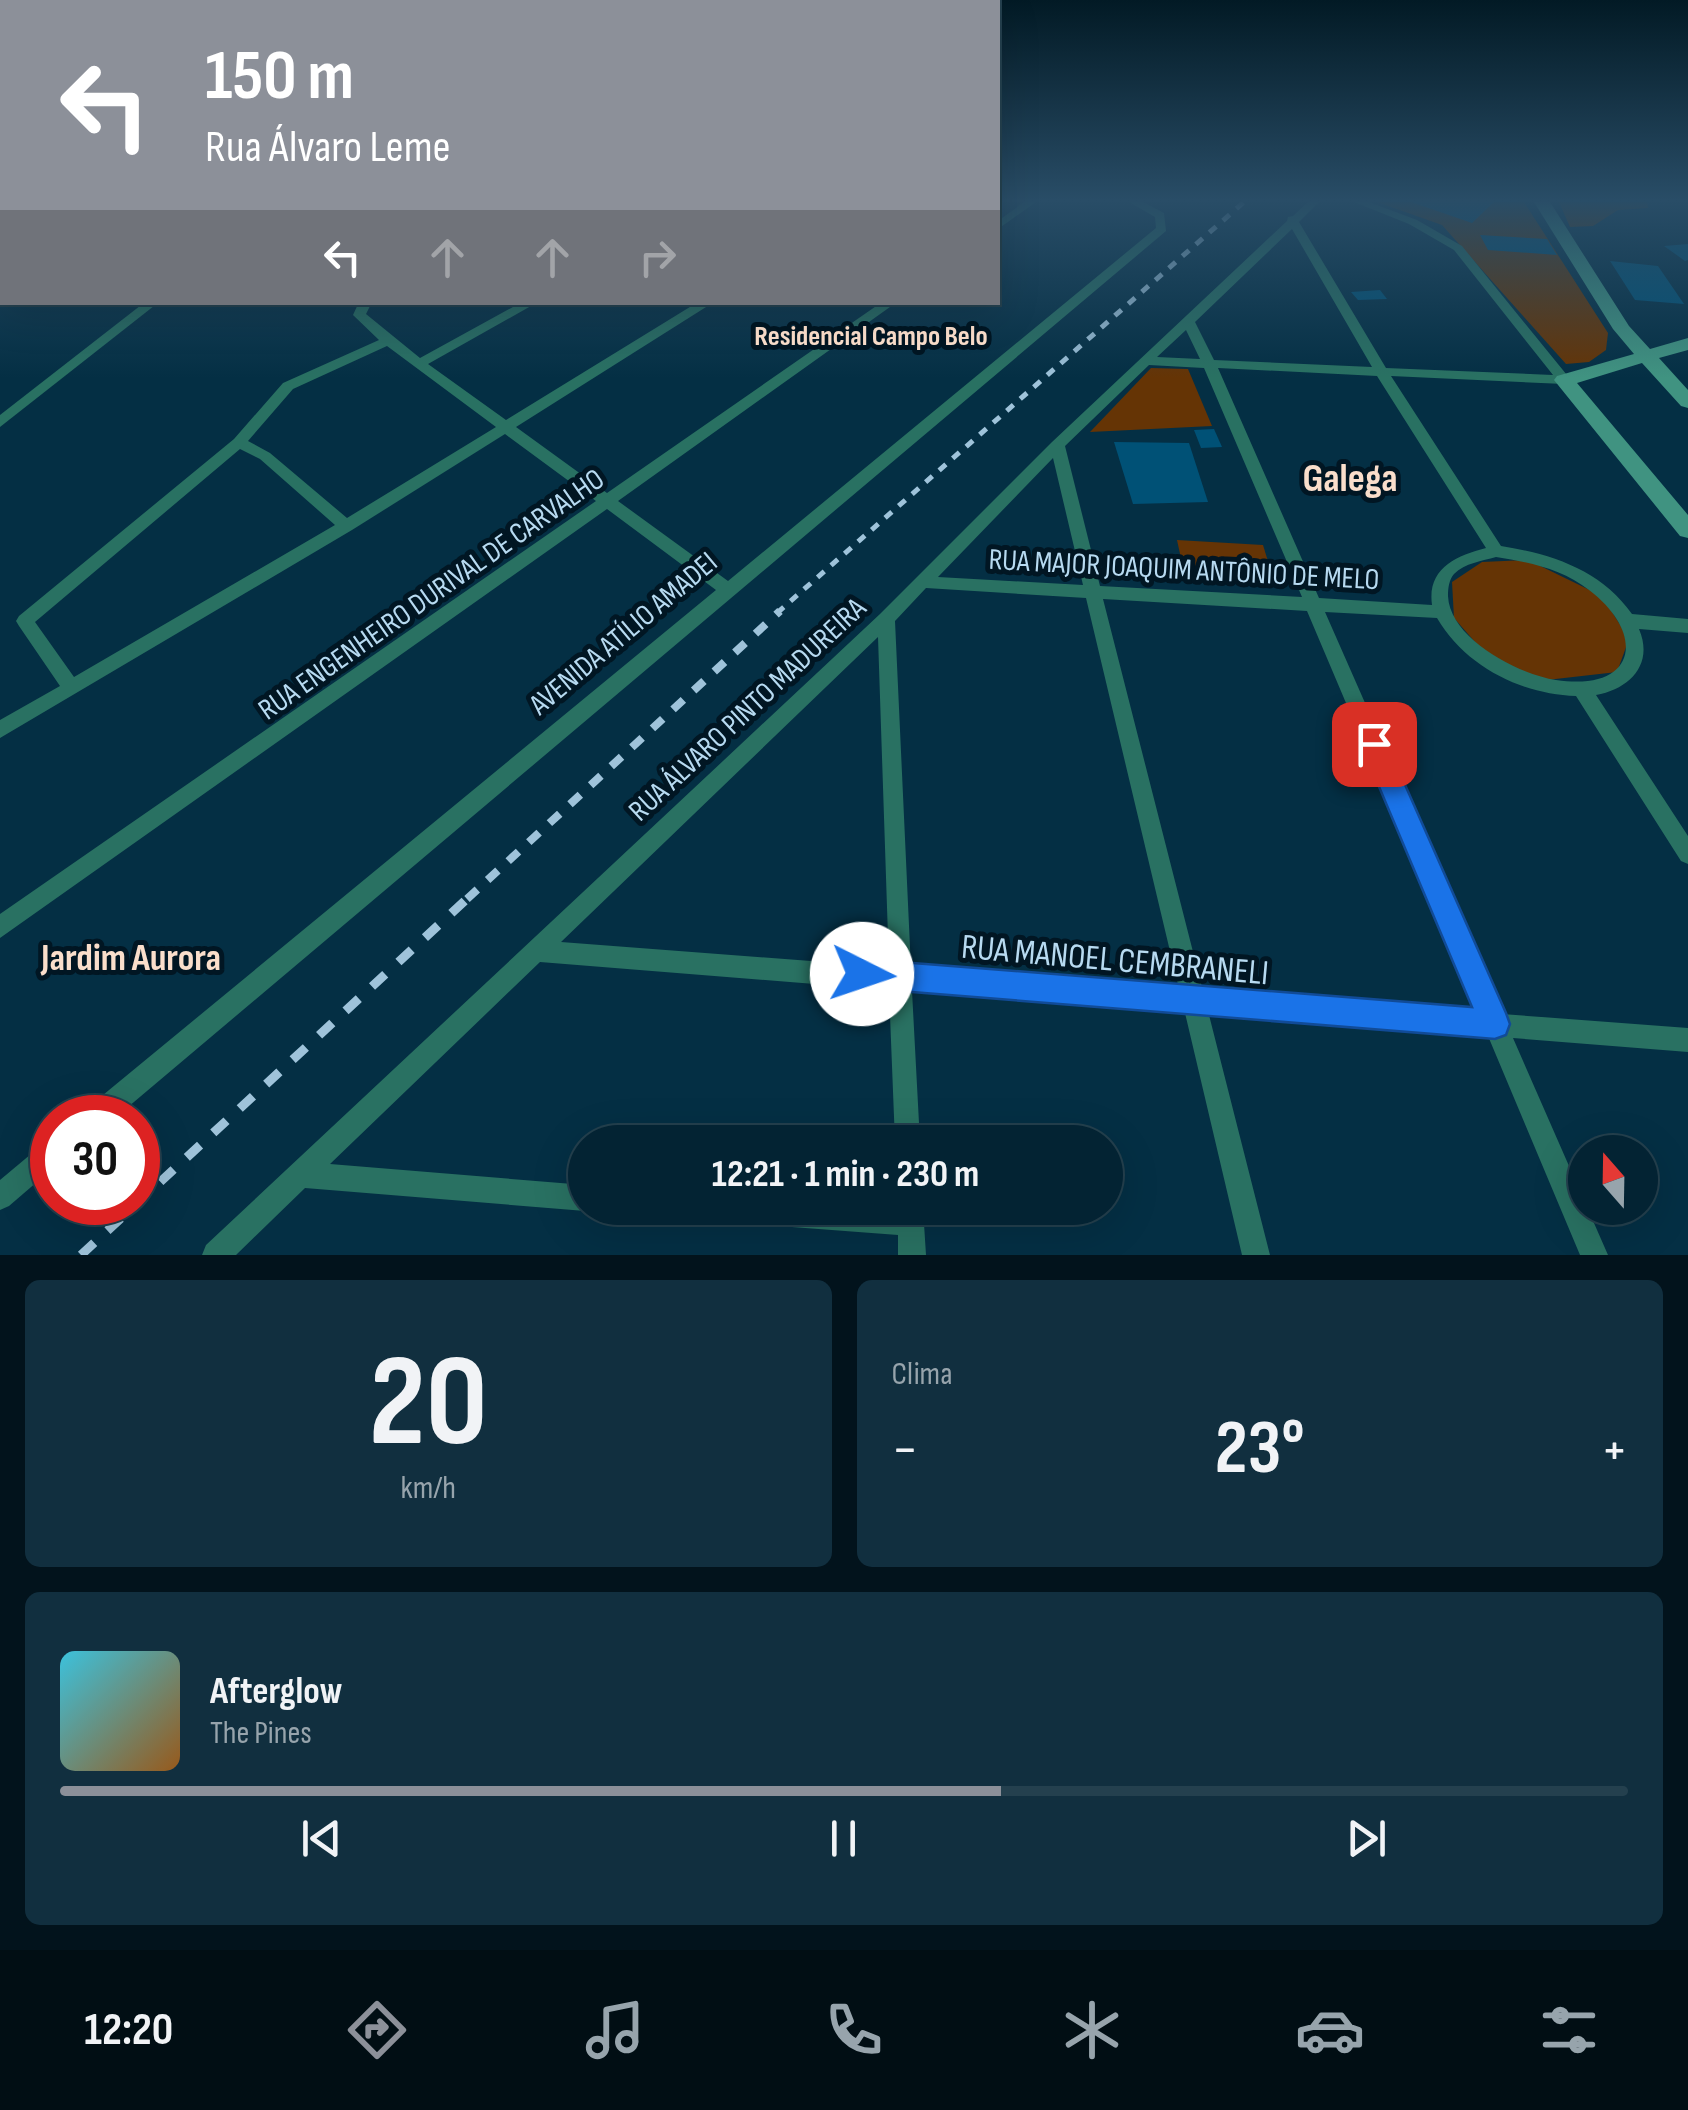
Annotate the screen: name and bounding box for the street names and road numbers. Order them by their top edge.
street label: RUA ENGENHEIRO DURIVAL DE CARVALHO [252,461,611,728]
street label: RUA MAJOR JOAQUIM ANTÔNIO DE MELO [988,542,1380,598]
street label: AVENIDA ATÍLIO AMADEI [522,545,725,724]
street label: RUA ÁLVARO PINTO MADUREIRA [622,590,874,829]
street label: RUA MANOEL CEMBRANELI [959,926,1270,995]

